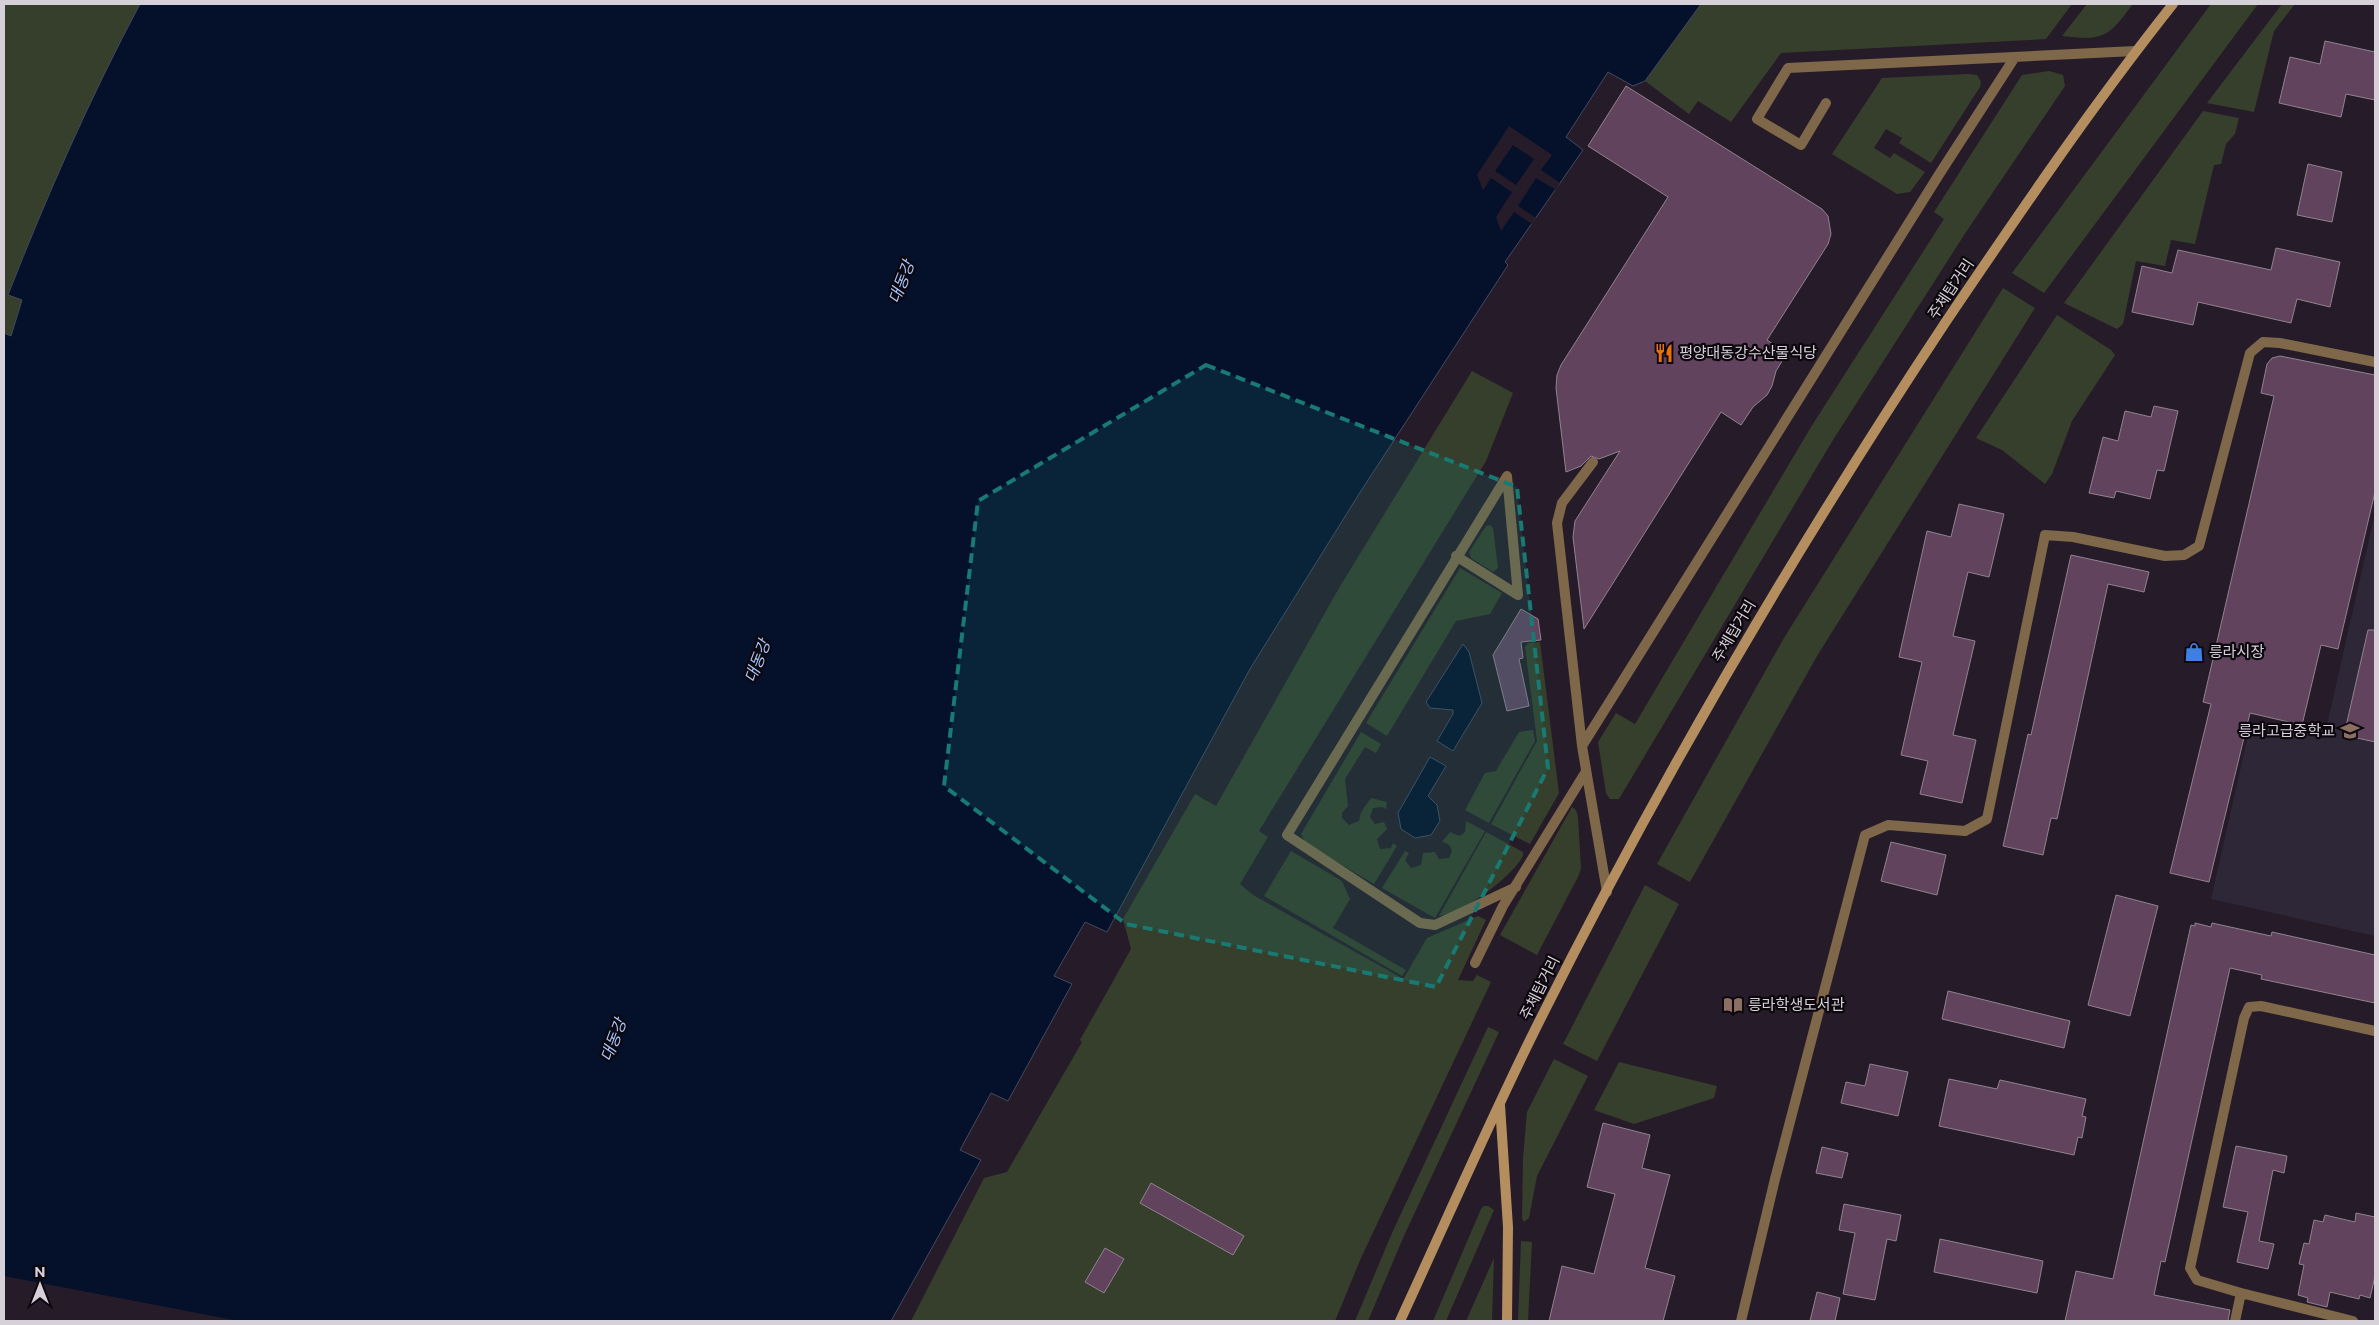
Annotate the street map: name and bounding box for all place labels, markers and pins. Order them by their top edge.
restaurant icon: 평양대동강수산물식당 [1653,342,1675,364]
place label: 평양대동강수산물식당 [1679,343,1817,362]
shop icon: 릉라시장 [2183,641,2205,663]
place label: 릉라시장 [2209,642,2264,661]
school or university icon: 릉라고급중학교 [2339,720,2361,742]
place label: 릉라고급중학교 [2238,721,2335,740]
library icon: 릉라학생도서관 [1722,994,1744,1016]
place label: 릉라학생도서관 [1748,995,1845,1014]

